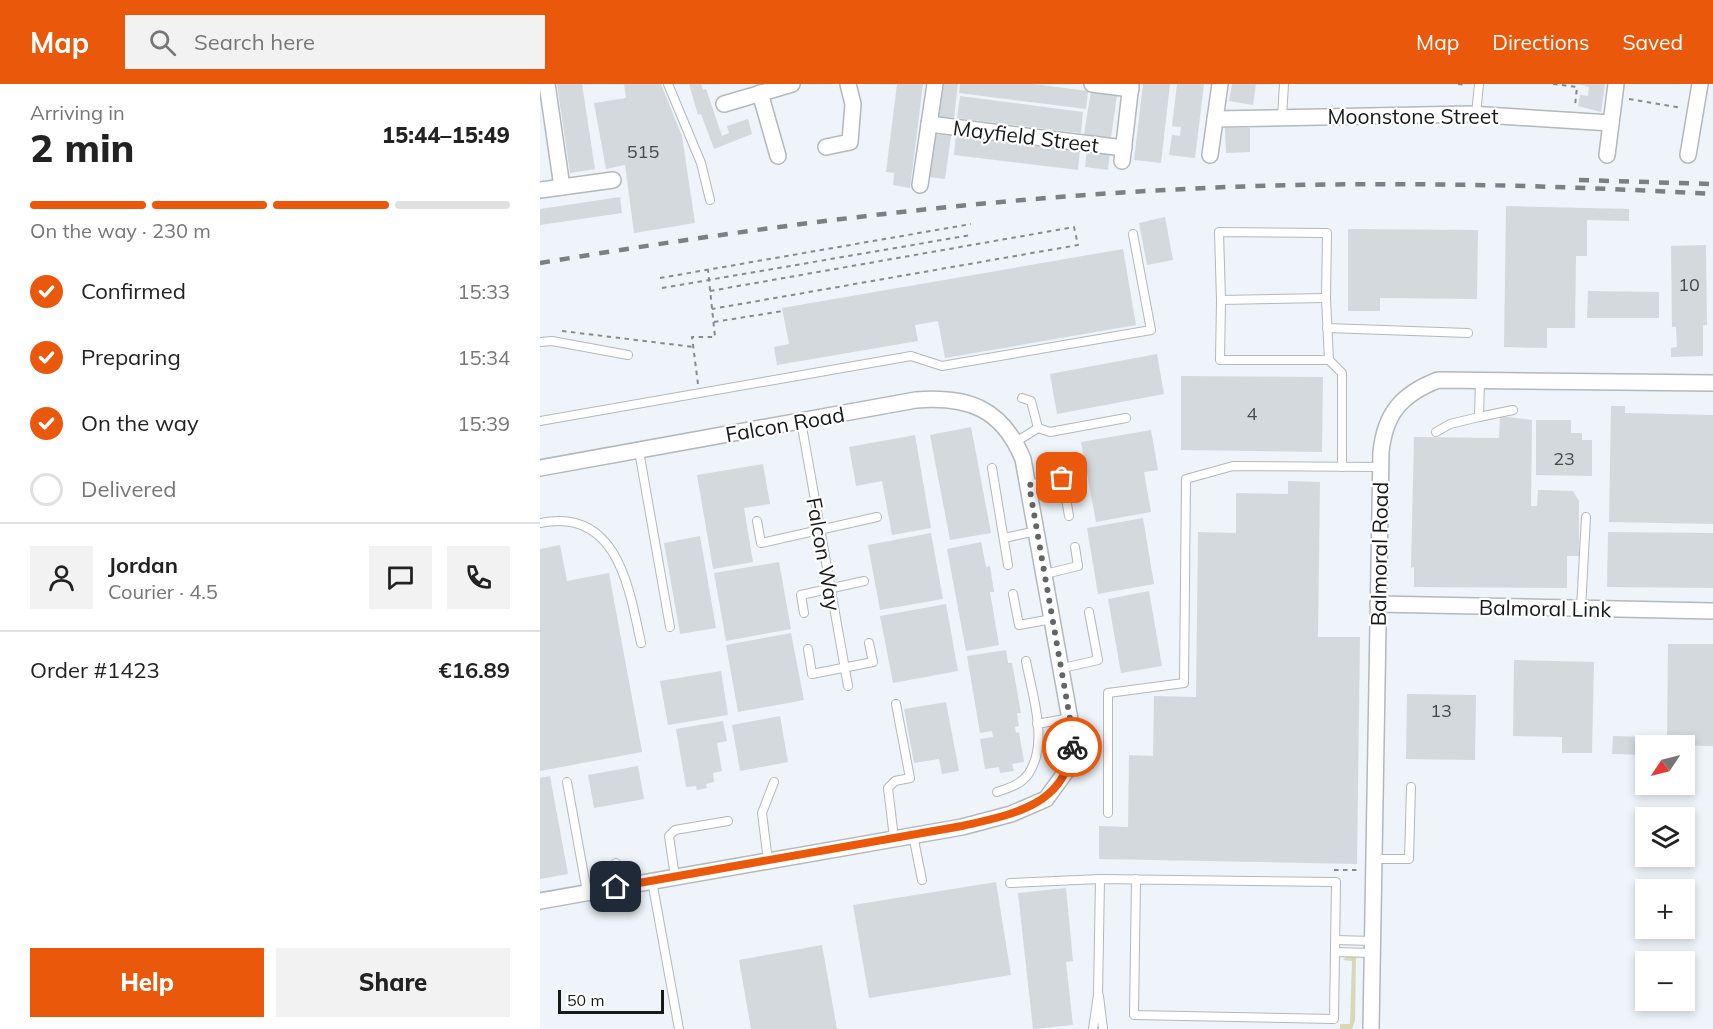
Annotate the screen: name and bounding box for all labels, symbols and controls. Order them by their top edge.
search box [125,15,545,69]
text: Map [30,25,89,60]
icon: search [146,26,179,59]
text: Search here [194,28,315,56]
text: Map [1416,29,1459,55]
text: Directions [1492,29,1589,55]
text: Saved [1622,29,1683,55]
text: Arriving in [30,100,125,125]
street label: Moonstone Street [1327,103,1499,129]
street label: Mayfield Street [952,114,1100,158]
text: 15:44–15:49 [382,121,510,149]
text: 2 min [30,123,135,172]
house number: 515 [627,140,659,163]
text: On the way · 230 m [30,218,211,243]
house number: 10 [1678,273,1700,296]
icon: check [30,275,63,308]
text: Confirmed [81,277,186,305]
text: 15:33 [457,279,510,304]
icon: check [30,341,63,374]
text: Preparing [81,343,181,371]
text: 15:34 [457,345,510,370]
street label: Falcon Road [723,401,847,447]
house number: 4 [1247,402,1258,425]
icon: check [30,407,63,440]
text: On the way [81,409,199,437]
text: 15:39 [457,411,510,436]
house number: 23 [1553,447,1575,470]
pin [1036,452,1087,503]
icon: bag [1045,461,1078,494]
text: Delivered [81,475,176,503]
street label: Balmoral Road [1365,482,1393,626]
street label: Falcon Way [801,495,847,613]
button: person [30,546,93,609]
button: chat [369,546,432,609]
button: phone [447,546,510,609]
text: Jordan [108,551,178,579]
text: Courier · 4.5 [108,579,218,604]
street label: Balmoral Link [1479,594,1612,622]
text: Order #1423 [30,656,160,684]
text: €16.89 [439,656,510,684]
house number: 13 [1430,699,1452,722]
courier [1042,717,1102,777]
icon: bike [1056,731,1089,764]
north arrow [1635,735,1695,795]
map controls [1635,735,1695,1011]
button: layers [1635,807,1695,867]
pin [590,861,641,912]
icon: home [599,870,632,903]
button: + [1635,879,1695,939]
button: Help [30,948,264,1017]
button: Share [276,948,510,1017]
button: − [1635,951,1695,1011]
scale bar [558,987,664,1014]
text: 50 m [567,990,604,1010]

